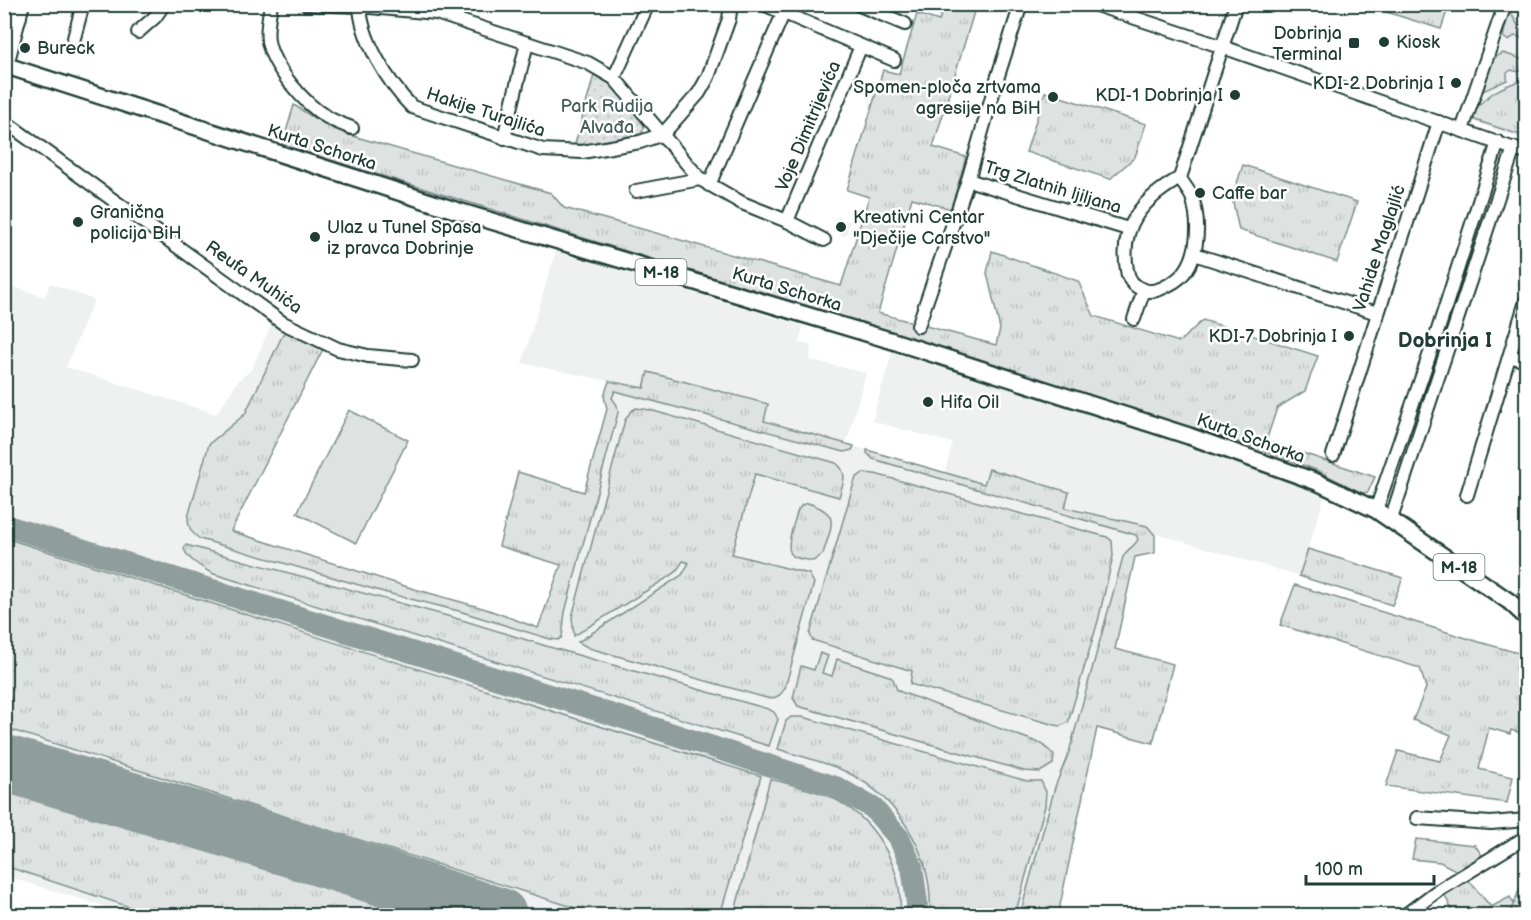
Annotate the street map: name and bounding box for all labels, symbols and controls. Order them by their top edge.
place label: Dobrinja Terminal [1272,23,1342,65]
place label: Kiosk [1396,32,1440,53]
marker: Kiosk [1377,35,1391,49]
marker: Dobrinja Terminal [1347,36,1361,50]
place label: Bureck [37,38,95,59]
marker: Bureck [18,41,32,55]
street label: Voje Dimitrijevića [772,58,845,195]
place label: KDI-2 Dobrinja I [1313,73,1444,94]
marker: KDI-2 Dobrinja I [1449,76,1463,90]
place label: Spomen-ploča zrtvama agresije na BiH [853,77,1041,119]
street label: Hakije Turajlića [424,83,548,142]
place label: KDI-1 Dobrinja I [1095,85,1223,106]
marker: KDI-1 Dobrinja I [1228,88,1242,102]
marker: Spomen-ploča zrtvama agresije na BiH [1046,90,1060,104]
park label: Park Rudija Alvađa [561,96,653,138]
street label: Kurta Schorka [265,120,379,175]
street label: Trg Zlatnih ljiljana [982,157,1124,218]
street label: Vahide Maglajlić [1349,182,1410,314]
place label: Caffe bar [1212,183,1287,204]
marker: Caffe bar [1193,186,1207,200]
place label: Granična policija BiH [90,202,182,244]
place label: Kreativni Centar "Dječije Carstvo" [853,207,991,249]
marker: Granična policija BiH [71,215,85,229]
place label: Ulaz u Tunel Spasa iz pravca Dobrinje [327,217,482,259]
marker: Kreativni Centar "Dječije Carstvo" [834,220,848,234]
marker: Ulaz u Tunel Spasa iz pravca Dobrinje [308,230,322,244]
street label: Reufa Muhića [201,236,306,318]
road number: M-18 [636,259,686,285]
street label: Kurta Schorka [730,263,844,316]
place label: KDI-7 Dobrinja I [1208,326,1337,347]
district label: Dobrinja I [1398,328,1492,353]
marker: KDI-7 Dobrinja I [1342,329,1356,343]
place label: Hifa Oil [940,392,999,413]
marker: Hifa Oil [921,395,935,409]
street label: Kurta Schorka [1194,409,1308,468]
road number: M-18 [1434,554,1484,580]
scale bar [1306,848,1434,886]
text: 100 m [1315,859,1363,880]

